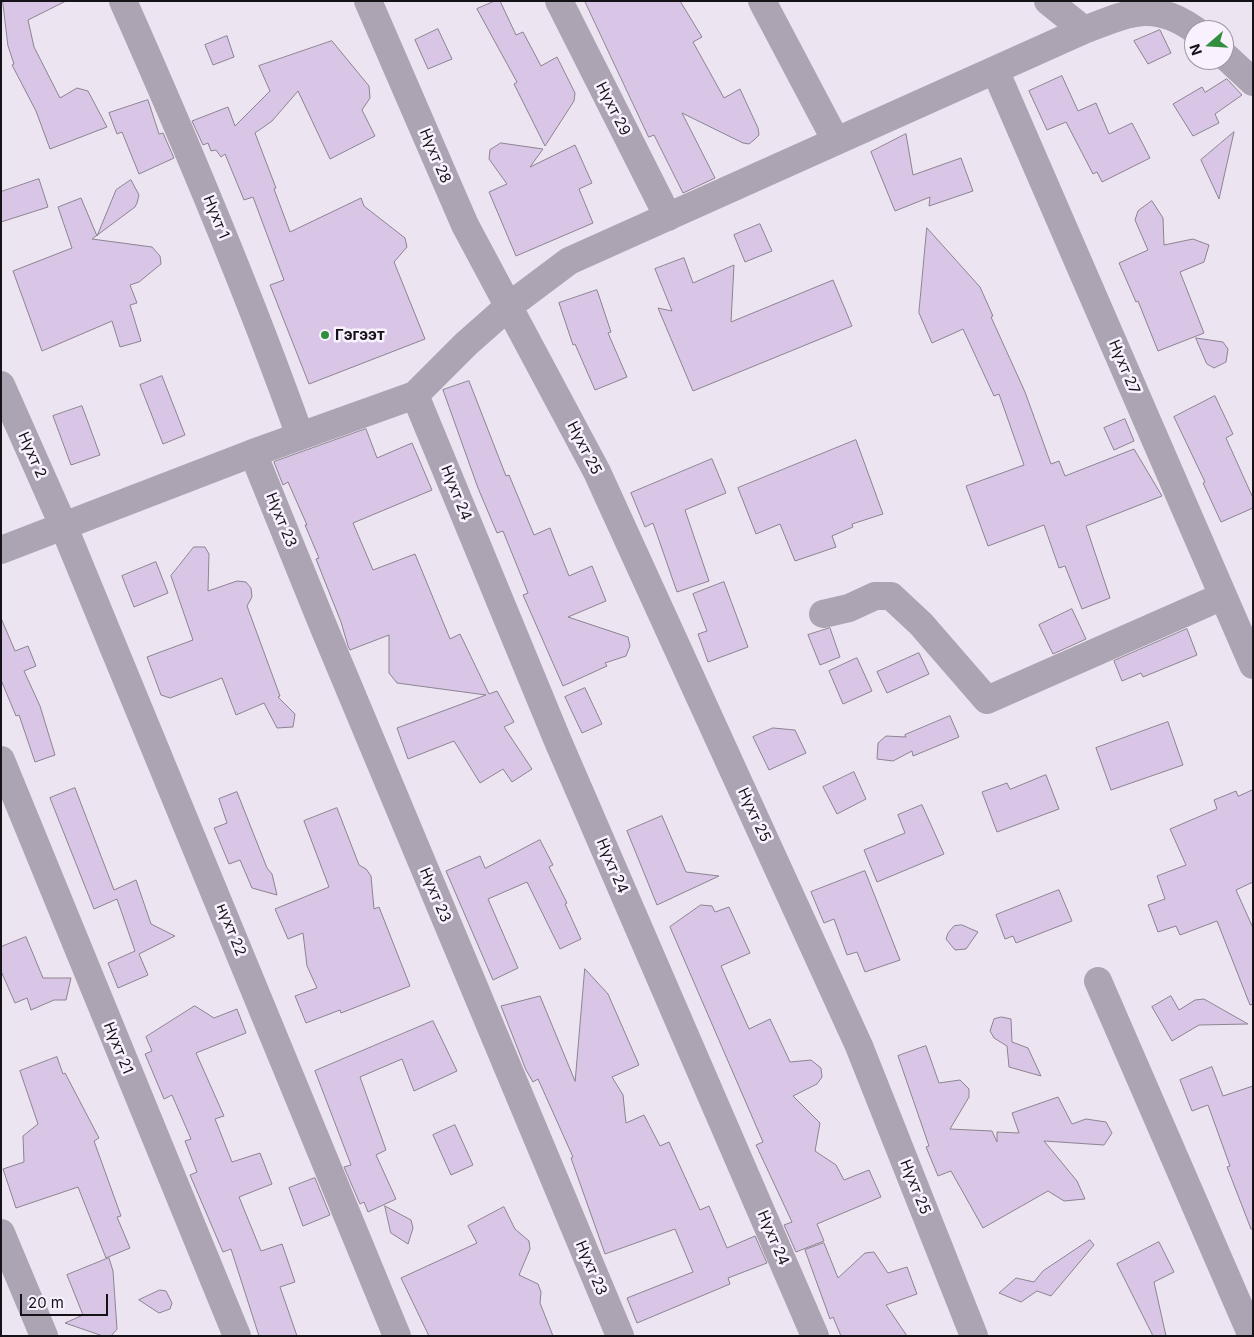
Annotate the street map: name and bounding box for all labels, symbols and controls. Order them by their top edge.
north arrow [1184,20,1234,70]
text: N [1186,42,1205,58]
street label: Нүхт 29 [592,79,634,139]
street label: Нүхт 28 [415,126,455,186]
street label: Нүхт 1 [199,193,233,241]
place label: Гэгээт [335,326,385,344]
marker: Гэгээт [319,329,331,341]
street label: Нүхт 27 [1105,337,1143,397]
street label: Нүхт 25 [563,418,605,478]
street label: Нүхт 2 [14,429,50,481]
street label: Нүхт 24 [437,463,475,523]
street label: Нүхт 23 [262,490,300,550]
street label: Нүхт 25 [734,785,774,845]
street label: Нүхт 24 [592,836,632,896]
street label: Нүхт 23 [415,865,455,925]
street label: нүхт 22 [212,901,250,959]
street label: Нүхт 21 [99,1019,137,1077]
street label: Нүхт 25 [896,1157,934,1217]
street label: Нүхт 24 [753,1208,793,1268]
street label: Нүхт 23 [571,1238,611,1298]
scale bar [22,1284,110,1316]
text: 20 m [28,1293,64,1312]

